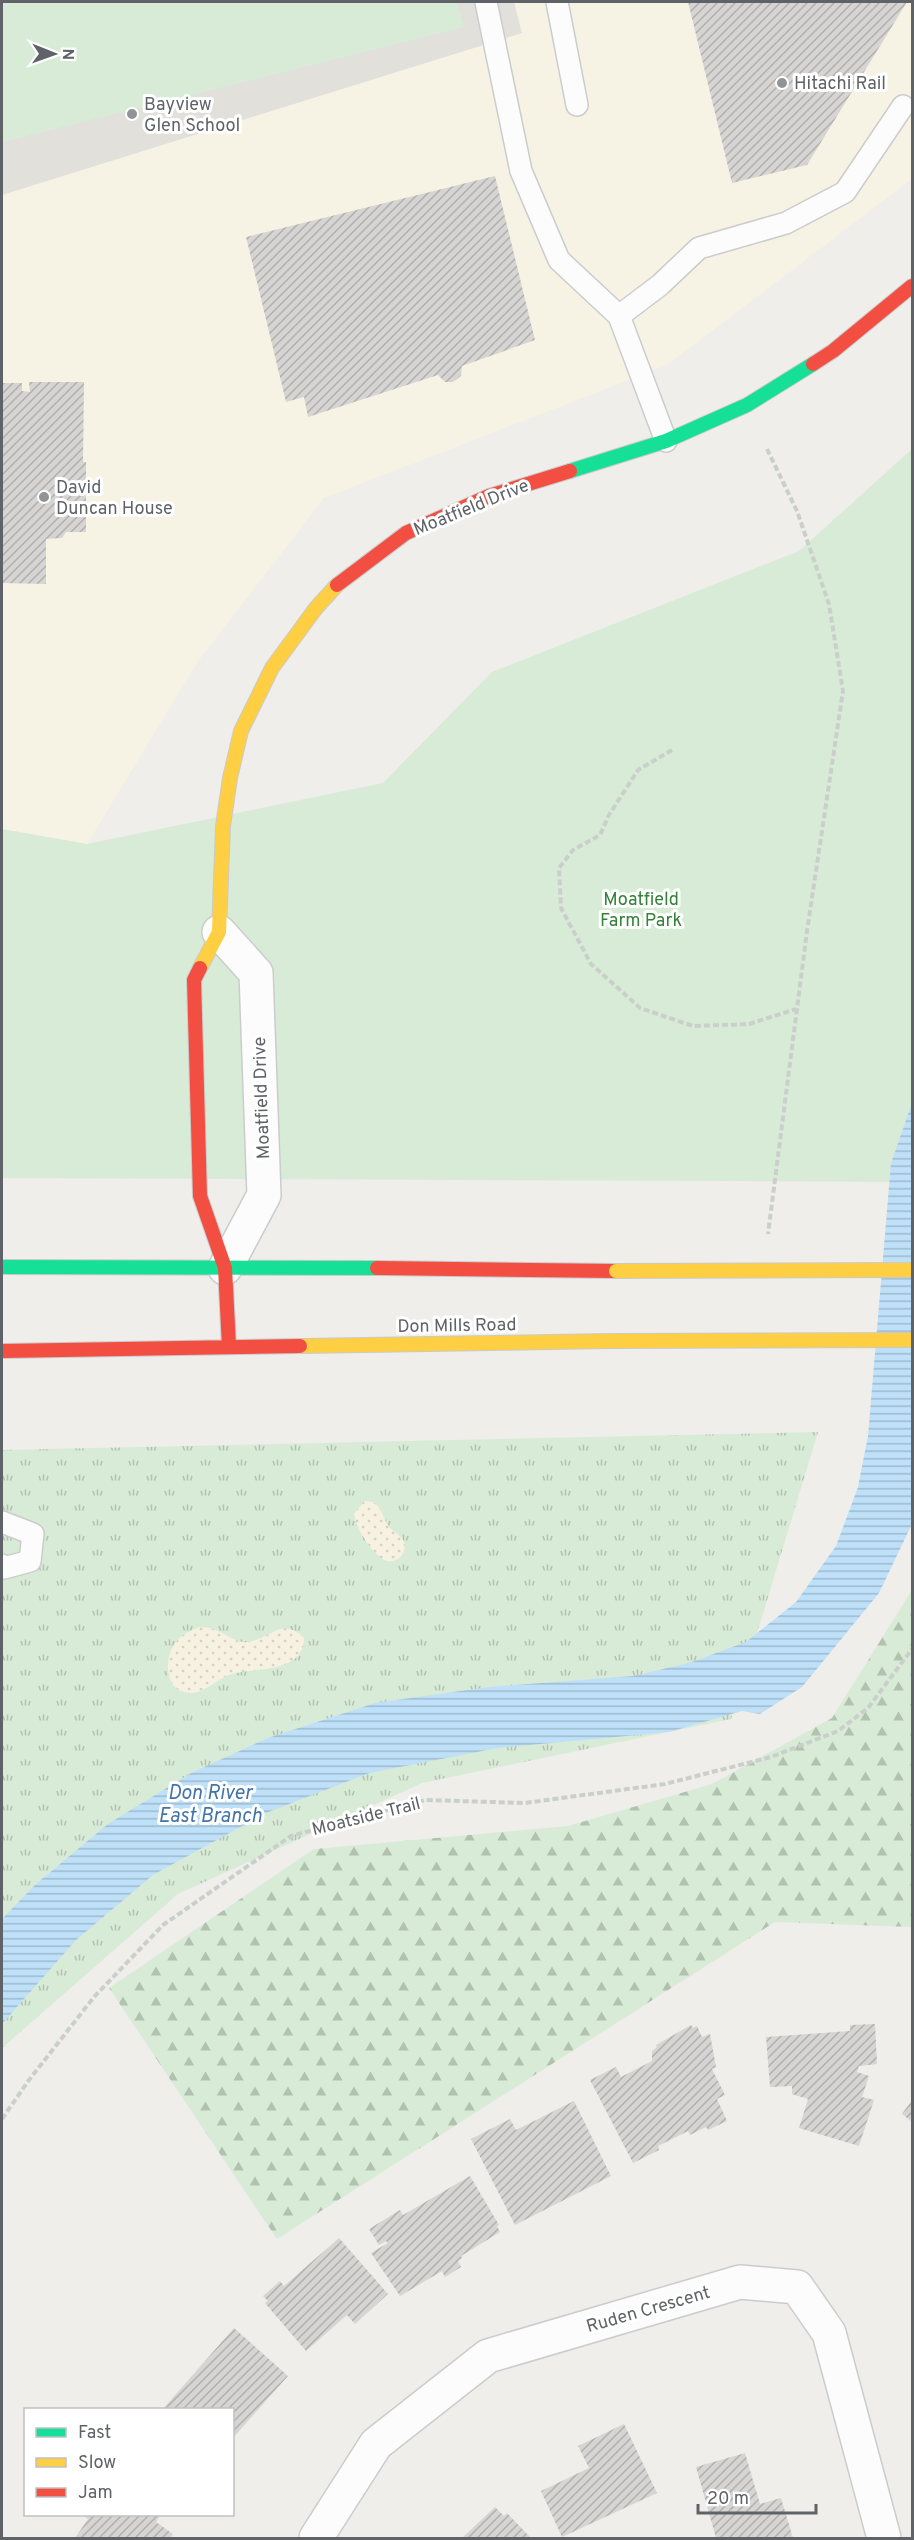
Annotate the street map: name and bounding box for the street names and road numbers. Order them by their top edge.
street label: Moatfield Drive [410,475,533,542]
street label: Moatfield Drive [249,1036,276,1160]
street label: Don Mills Road [397,1314,517,1339]
street label: Moatside Trail [310,1793,423,1842]
street label: Ruden Crescent [584,2282,713,2339]

